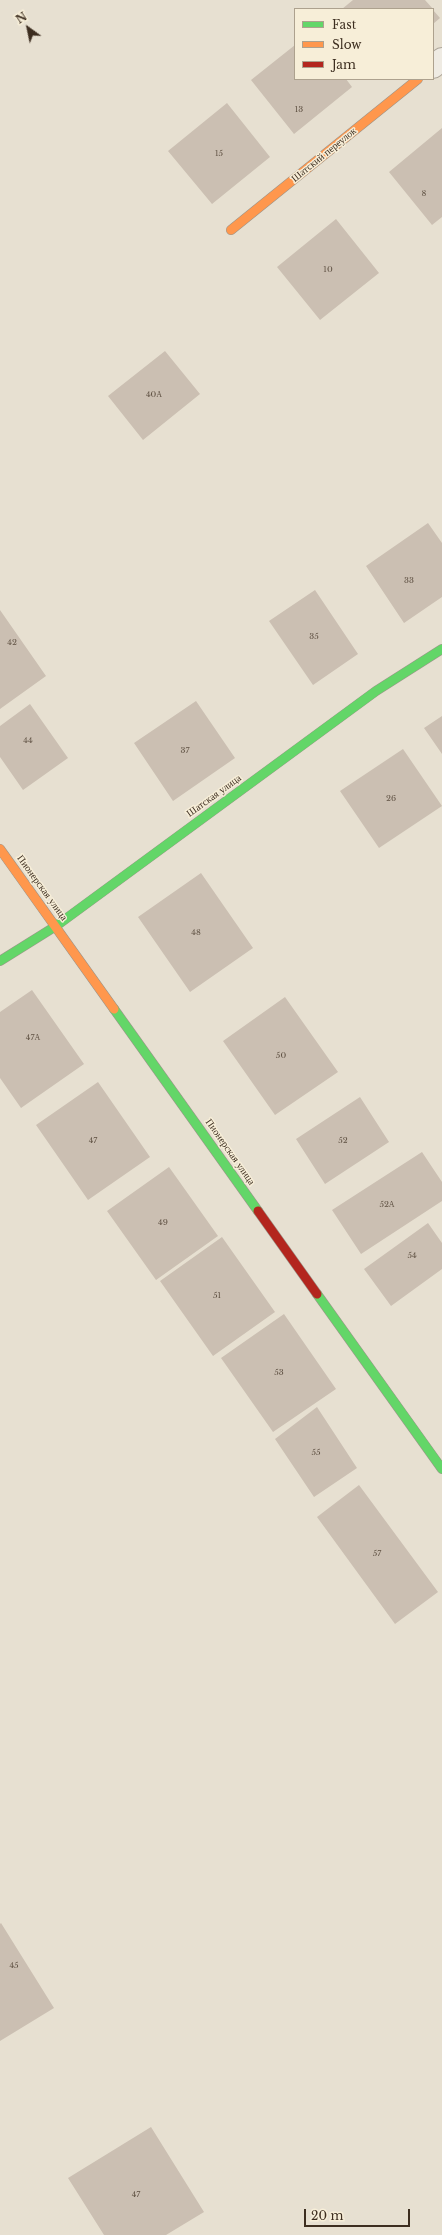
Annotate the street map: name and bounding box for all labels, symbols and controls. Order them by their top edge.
north arrow [8,8,48,48]
legend [294,8,434,80]
text: N [13,9,30,27]
text: Fast [332,17,356,32]
text: Slow [332,37,361,52]
text: Jam [332,57,356,72]
house number: 13 [295,105,303,115]
street label: Шатский переулок [289,125,359,185]
house number: 15 [215,149,223,159]
house number: 8 [422,189,426,199]
house number: 10 [323,265,333,275]
house number: 40А [146,390,162,400]
house number: 33 [404,576,414,586]
house number: 35 [309,632,319,642]
house number: 42 [7,638,17,648]
house number: 44 [23,736,33,746]
house number: 37 [181,746,189,756]
street label: Шатская улица [184,772,244,820]
house number: 26 [386,794,396,804]
street label: Пионерская улица [14,853,70,923]
house number: 48 [191,928,201,938]
house number: 47А [26,1033,40,1043]
house number: 50 [276,1051,286,1061]
street label: Пионерская улица [203,1117,257,1187]
house number: 47 [89,1136,97,1146]
house number: 52 [338,1136,348,1146]
house number: 52А [379,1200,395,1210]
house number: 49 [158,1218,168,1228]
house number: 54 [407,1251,417,1261]
house number: 51 [213,1291,221,1301]
house number: 53 [274,1368,284,1378]
house number: 55 [311,1448,321,1458]
house number: 57 [373,1549,381,1559]
house number: 45 [9,1961,19,1971]
house number: 47 [132,2190,140,2200]
scale bar [306,2201,412,2227]
text: 20 m [311,2208,343,2223]

